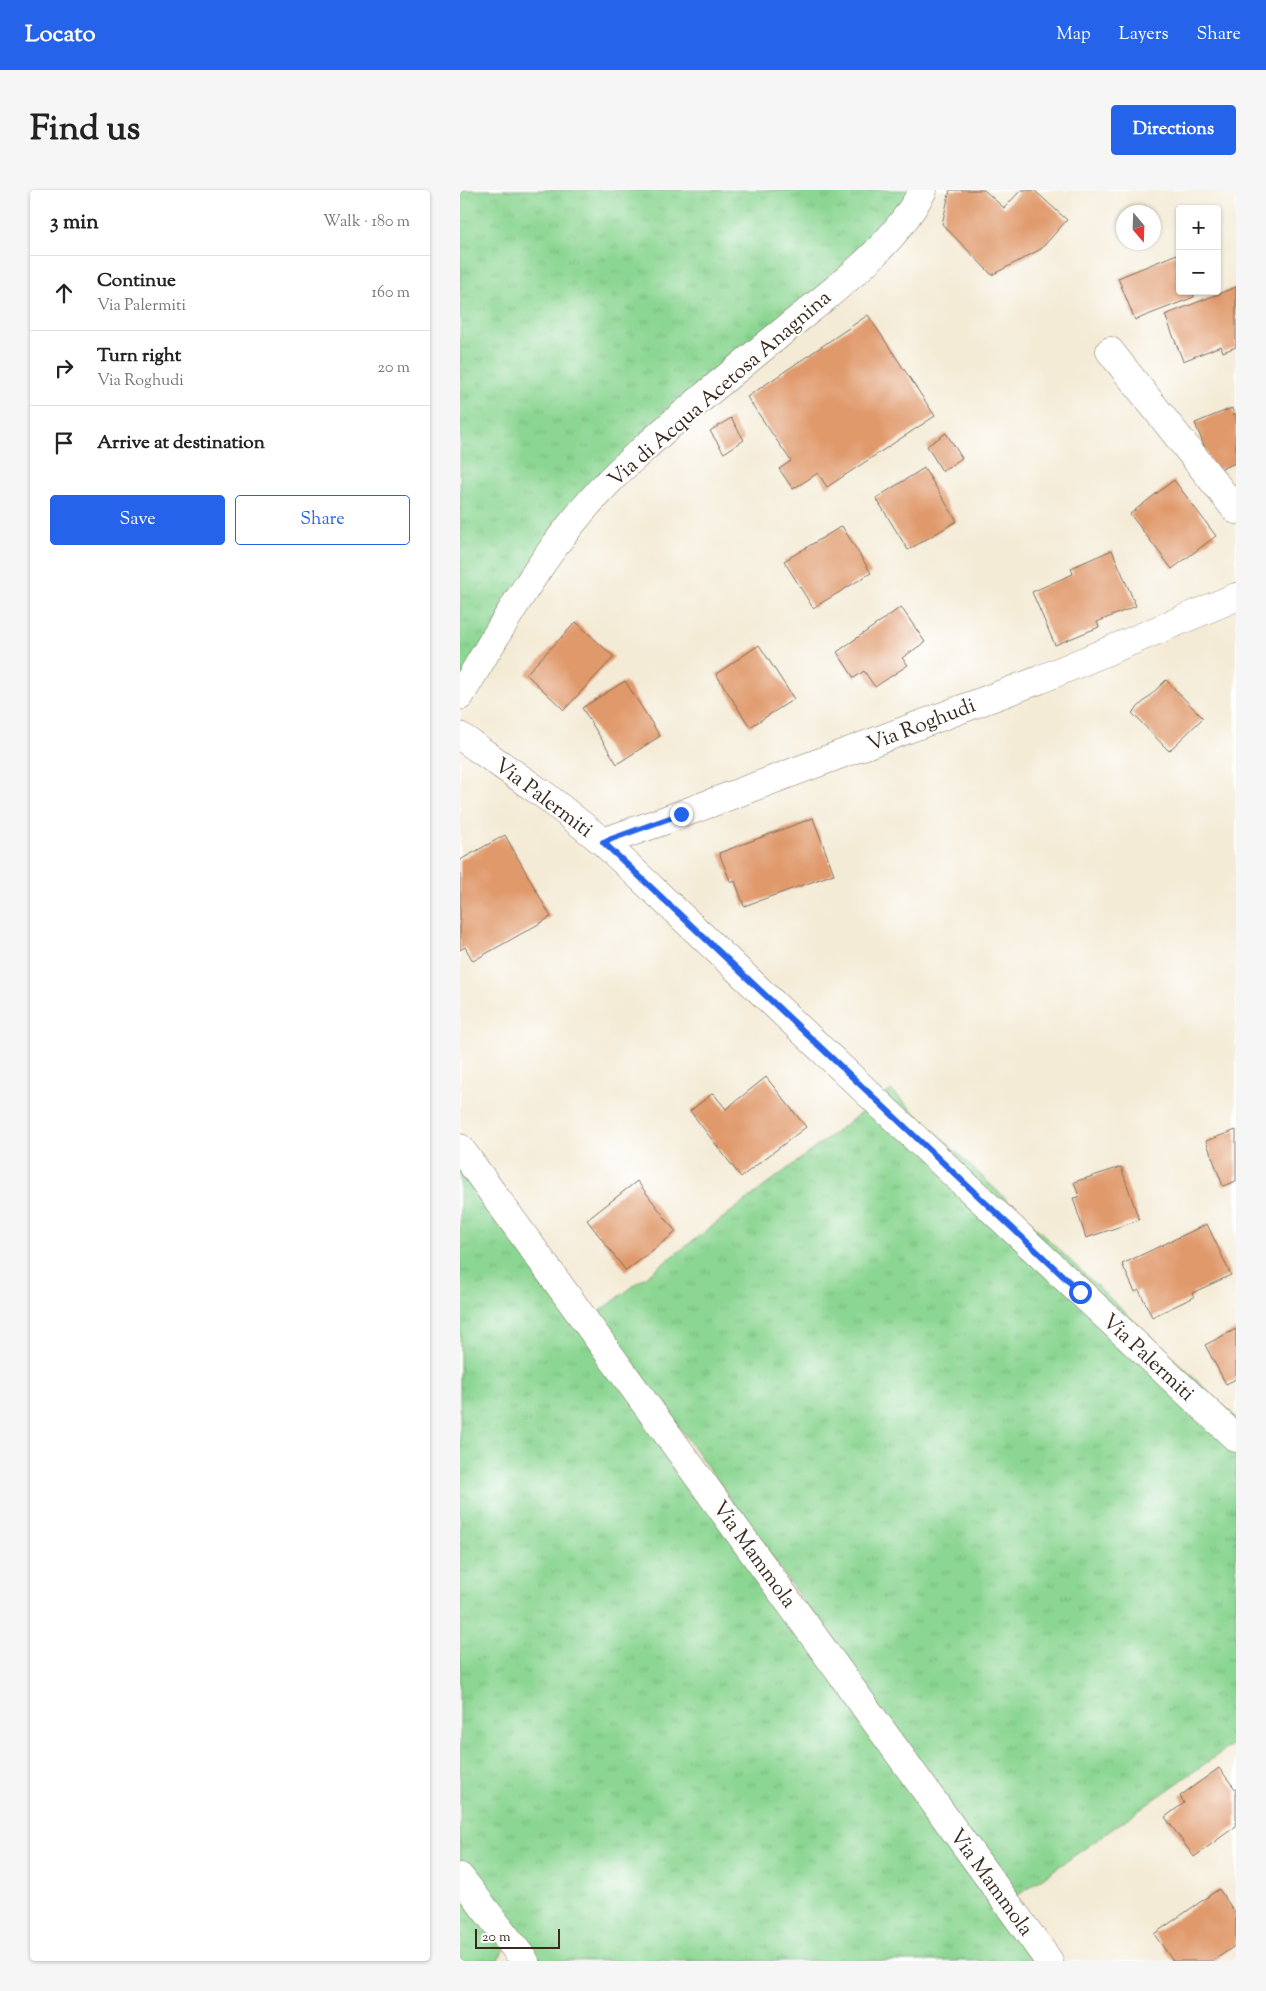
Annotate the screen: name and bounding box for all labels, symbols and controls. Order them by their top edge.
text: Locato [25,18,96,52]
text: Map [1056,22,1091,48]
text: Layers [1119,22,1169,48]
text: Share [1197,22,1241,48]
text: Find us [30,105,140,156]
button: Directions [1111,105,1236,155]
north arrow [1116,205,1161,250]
map controls [1176,205,1221,295]
button: + [1176,205,1221,250]
text: 3 min [50,208,99,238]
text: Walk · 180 m [323,211,410,234]
button: − [1176,250,1221,295]
text: Continue [97,268,176,295]
icon: ahead [50,279,78,307]
text: 160 m [372,282,410,305]
street label: Via di Acqua Acetosa Anagnina [602,284,839,495]
text: Via Palermiti [97,295,186,318]
text: Turn right [97,343,181,370]
icon: right [50,354,78,382]
text: 20 m [377,357,410,380]
text: Via Roghudi [97,370,184,393]
icon: arrive [50,429,78,457]
text: Arrive at destination [97,430,265,457]
button: Save [50,495,225,545]
button: Share [235,495,410,545]
street label: Via Roghudi [863,691,980,760]
street label: Via Palermiti [487,751,598,846]
route end [670,803,693,826]
route start [1069,1281,1092,1304]
street label: Via Palermiti [1095,1308,1201,1409]
street label: Via Mammola [704,1495,803,1615]
street label: Via Mammola [941,1823,1040,1943]
scale bar [475,1926,560,1949]
text: 20 m [482,1928,511,1948]

